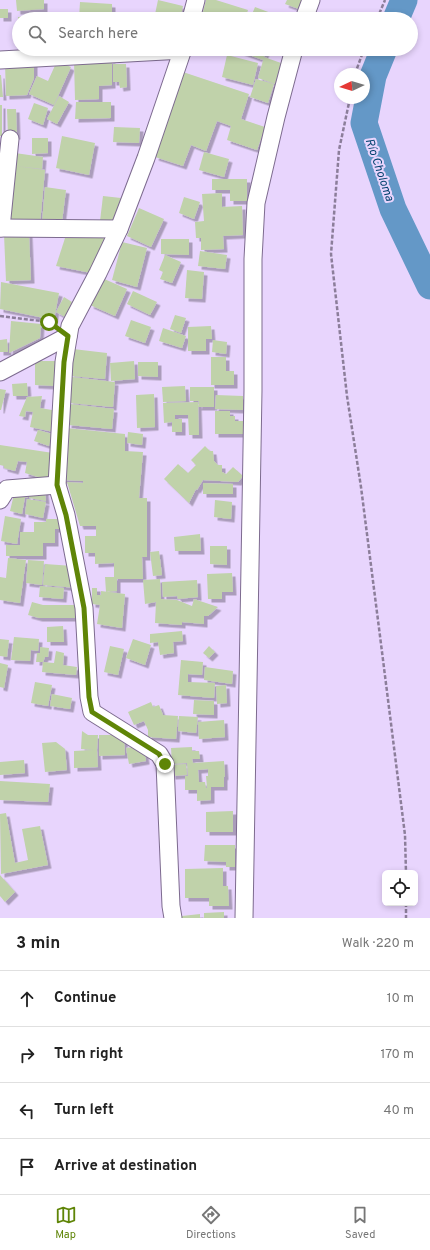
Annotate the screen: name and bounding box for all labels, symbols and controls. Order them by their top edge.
search box [12,12,418,56]
icon: search [26,23,48,45]
text: Search here [58,25,138,44]
north arrow [334,68,370,104]
water label: Río Choloma [361,137,397,204]
route start [40,313,58,331]
route end [156,755,174,773]
map controls [382,870,418,906]
button: locate [382,870,418,906]
text: 3 min [16,933,60,955]
text: Walk · 220 m [342,936,414,952]
icon: ahead [16,988,38,1010]
text: Continue [54,989,116,1008]
text: 10 m [387,991,414,1007]
icon: right [16,1044,38,1066]
text: Turn right [54,1045,123,1064]
text: 170 m [380,1047,414,1063]
icon: left [16,1100,38,1122]
text: Turn left [54,1101,114,1120]
text: 40 m [384,1103,414,1119]
icon: arrive [16,1156,38,1178]
text: Arrive at destination [54,1157,197,1176]
tab: Map [55,1204,77,1242]
tab: Directions [186,1204,236,1242]
tab: Saved [345,1204,375,1242]

